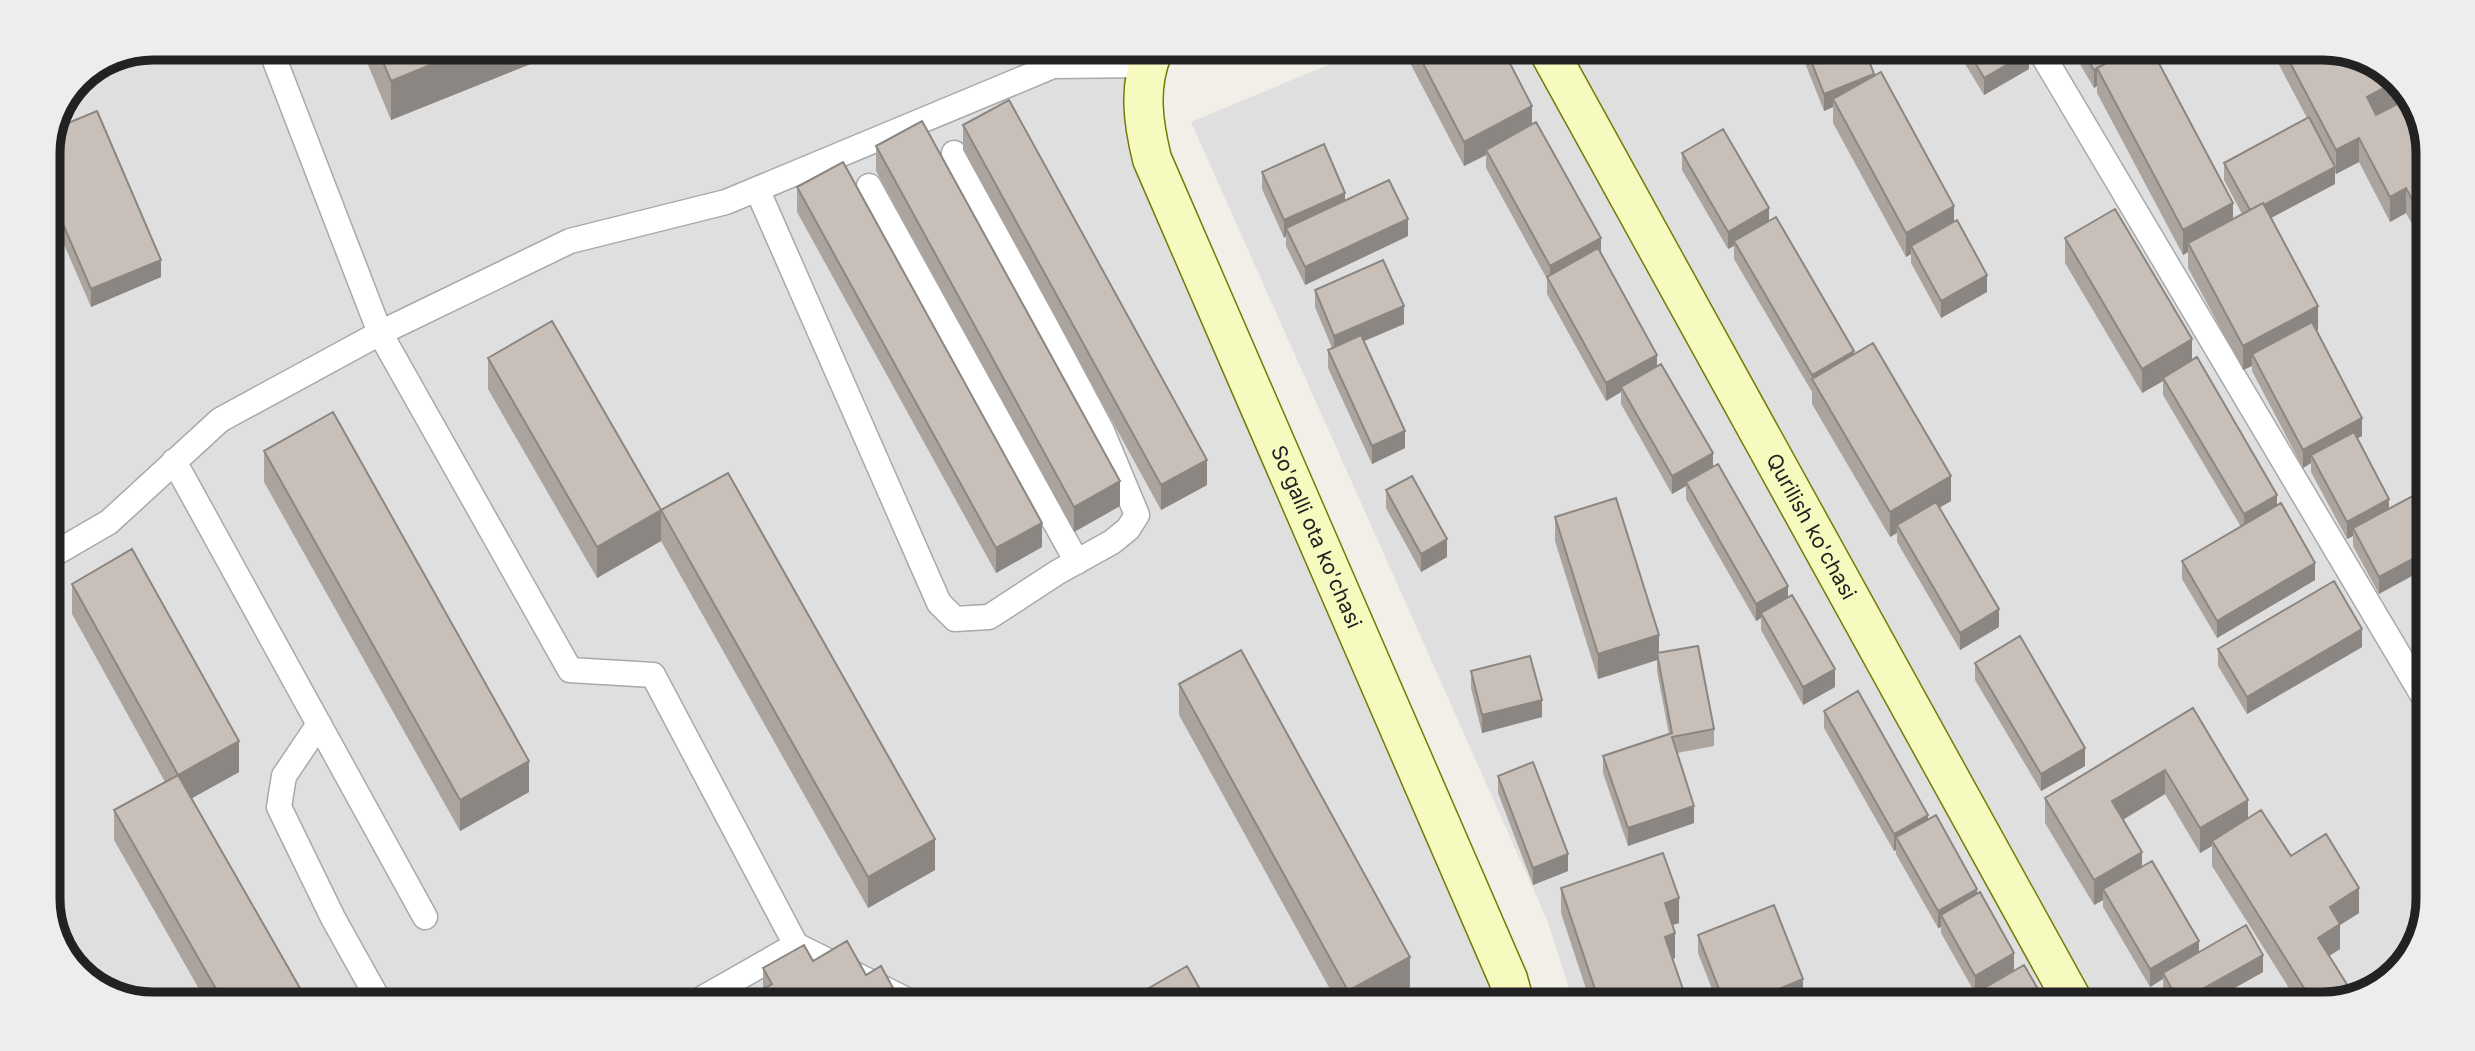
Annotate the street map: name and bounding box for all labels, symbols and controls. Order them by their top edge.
street label: So'galli ota ko'chasi [1266,442,1367,632]
street label: Qurilish ko'chasi [1761,449,1862,604]

